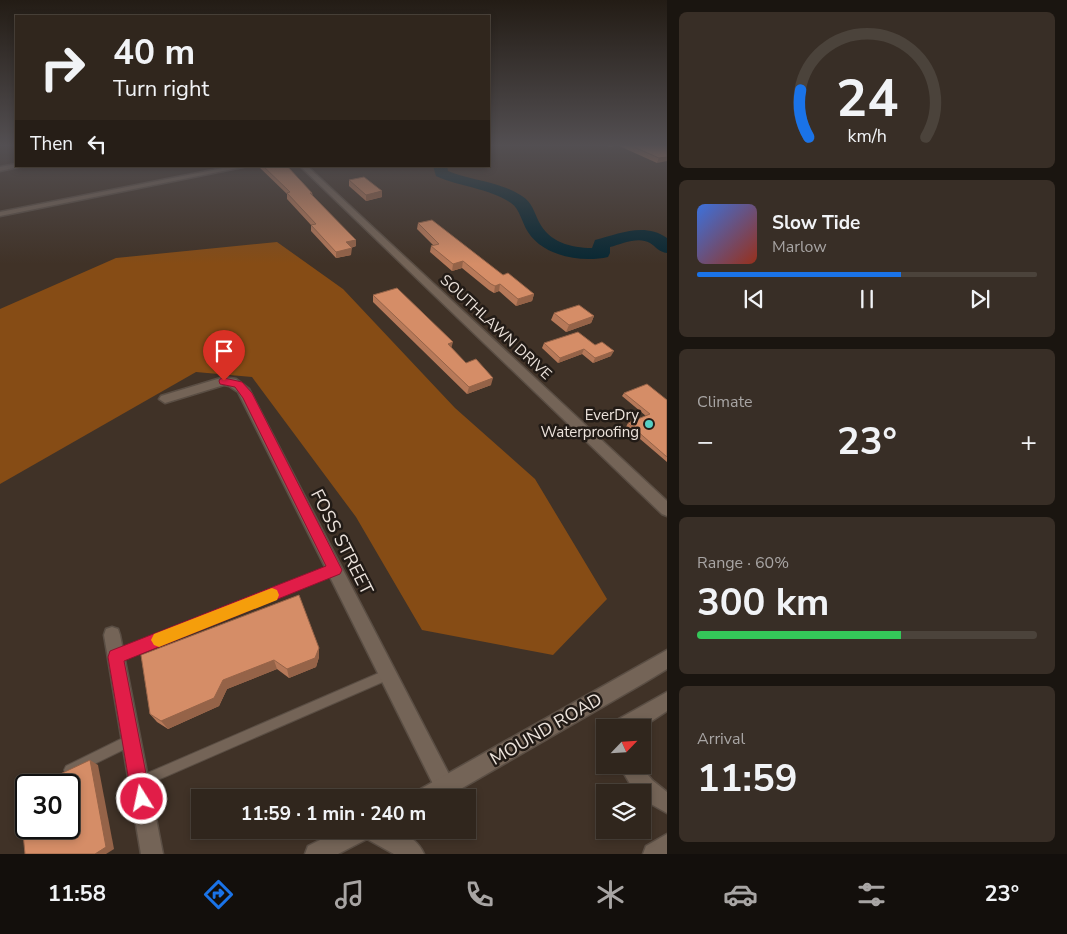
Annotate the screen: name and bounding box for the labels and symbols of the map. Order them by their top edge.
street label: SOUTHLAWN DRIVE [436,270,556,384]
pin [203,330,245,381]
place label: EverDry Waterproofing [541,405,639,442]
marker: EverDry Waterproofing [643,418,655,430]
street label: FOSS STREET [305,485,379,599]
street label: MOUND ROAD [486,687,606,771]
north arrow [596,719,651,774]
position arrow [115,772,167,824]
speed limit sign: 30 [15,774,80,839]

